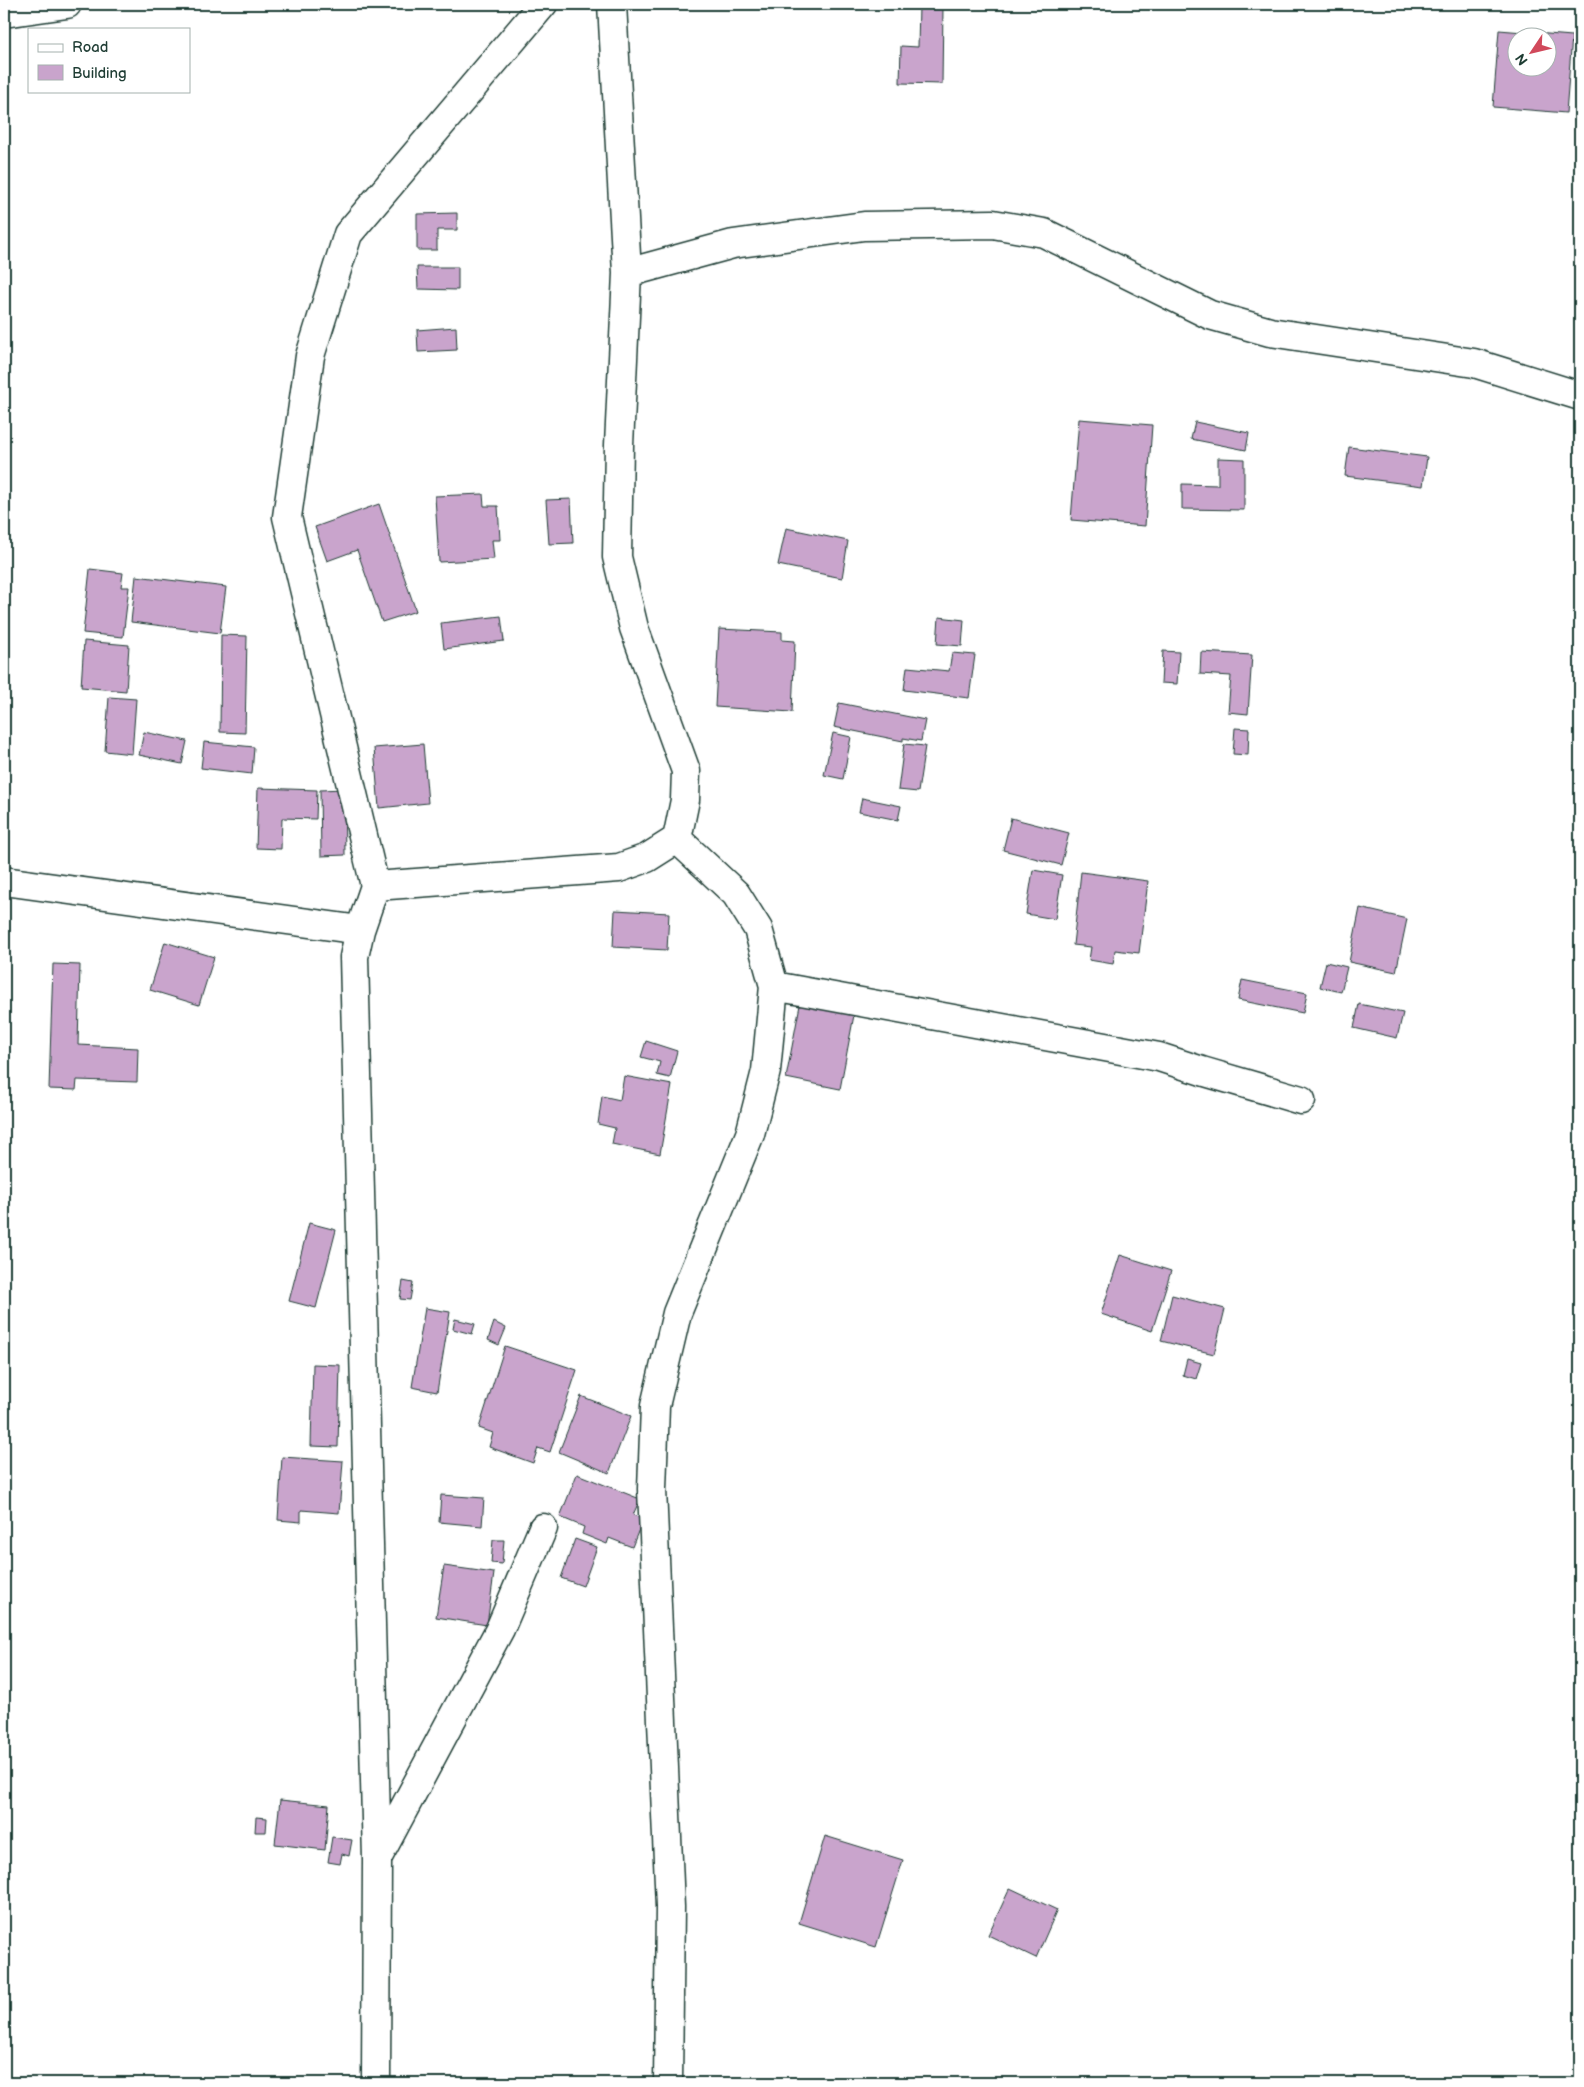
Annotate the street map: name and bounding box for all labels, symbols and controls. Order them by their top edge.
legend [28,28,190,92]
north arrow [1506,28,1556,78]
text: Road [72,38,108,57]
text: N [1512,50,1532,68]
text: Building [72,64,127,83]

